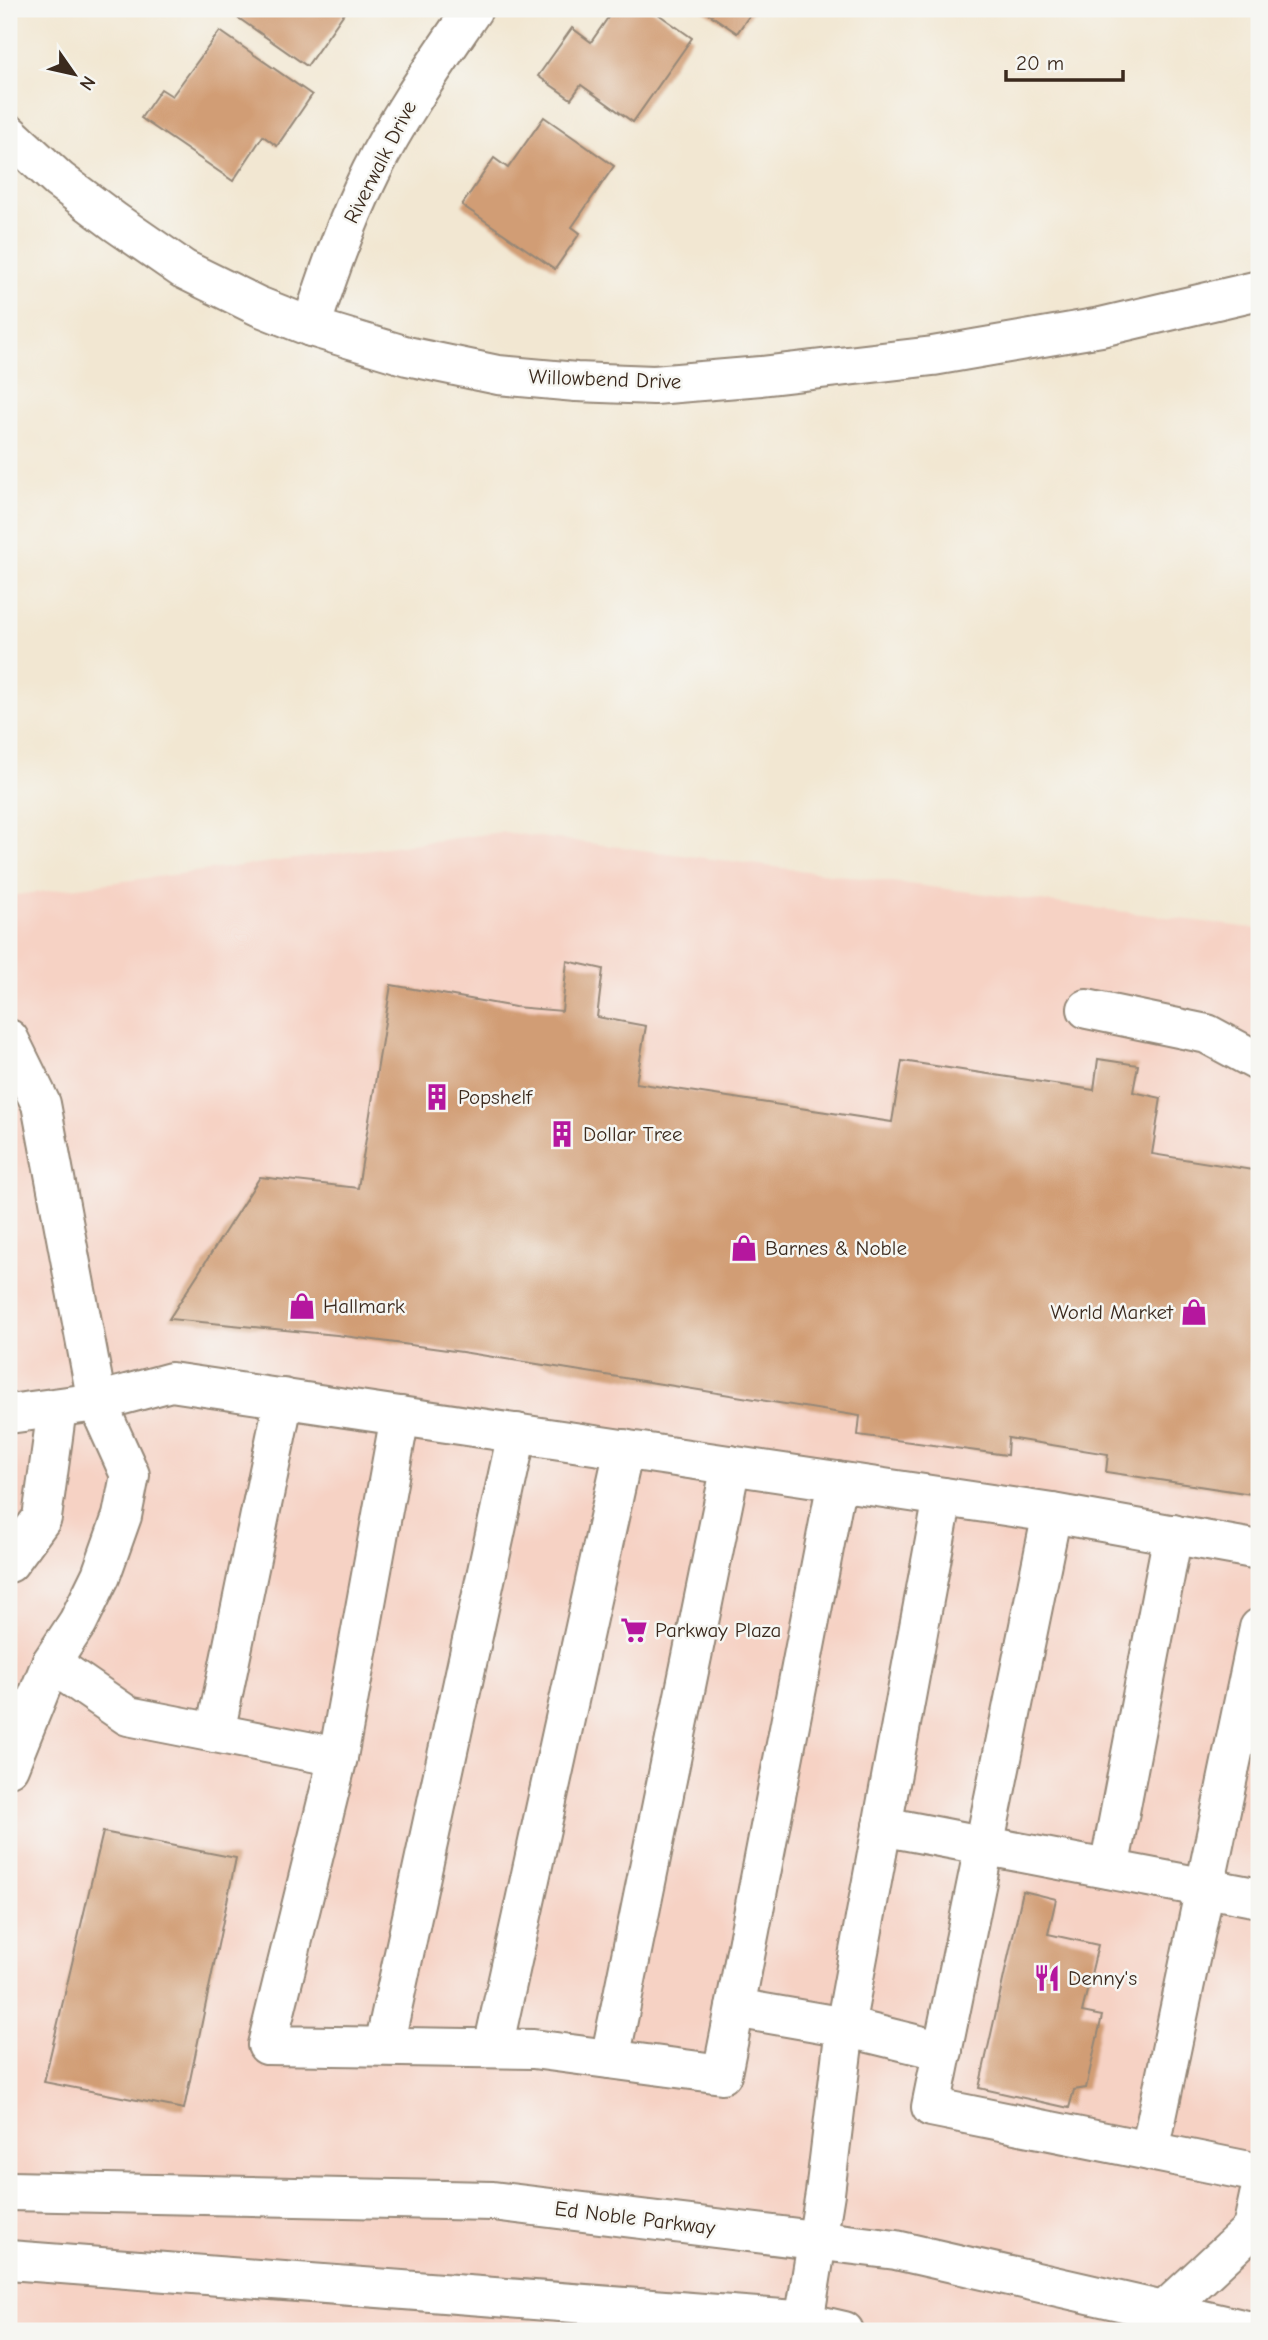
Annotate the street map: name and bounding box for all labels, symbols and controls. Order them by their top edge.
north arrow [38,38,108,108]
scale bar [1006,38,1123,82]
text: 20 m [1016,51,1064,75]
text: N [75,72,100,94]
street label: Riverwalk Drive [339,97,421,227]
street label: Willowbend Drive [528,364,682,394]
building icon: Popshelf [422,1082,452,1112]
place label: Popshelf [458,1085,533,1109]
building icon: Dollar Tree [547,1119,577,1149]
place label: Dollar Tree [583,1122,683,1146]
shop icon: Barnes & Noble [729,1233,759,1263]
place label: Barnes & Noble [765,1236,907,1260]
shop icon: Hallmark [287,1291,317,1321]
place label: Hallmark [323,1294,405,1318]
shop icon: World Market [1179,1297,1209,1327]
place label: World Market [1050,1300,1174,1324]
supermarket icon: Parkway Plaza [619,1615,649,1645]
place label: Parkway Plaza [655,1618,781,1642]
restaurant icon: Denny's [1032,1963,1062,1993]
place label: Denny's [1068,1966,1137,1990]
street label: Ed Noble Parkway [553,2196,717,2240]

